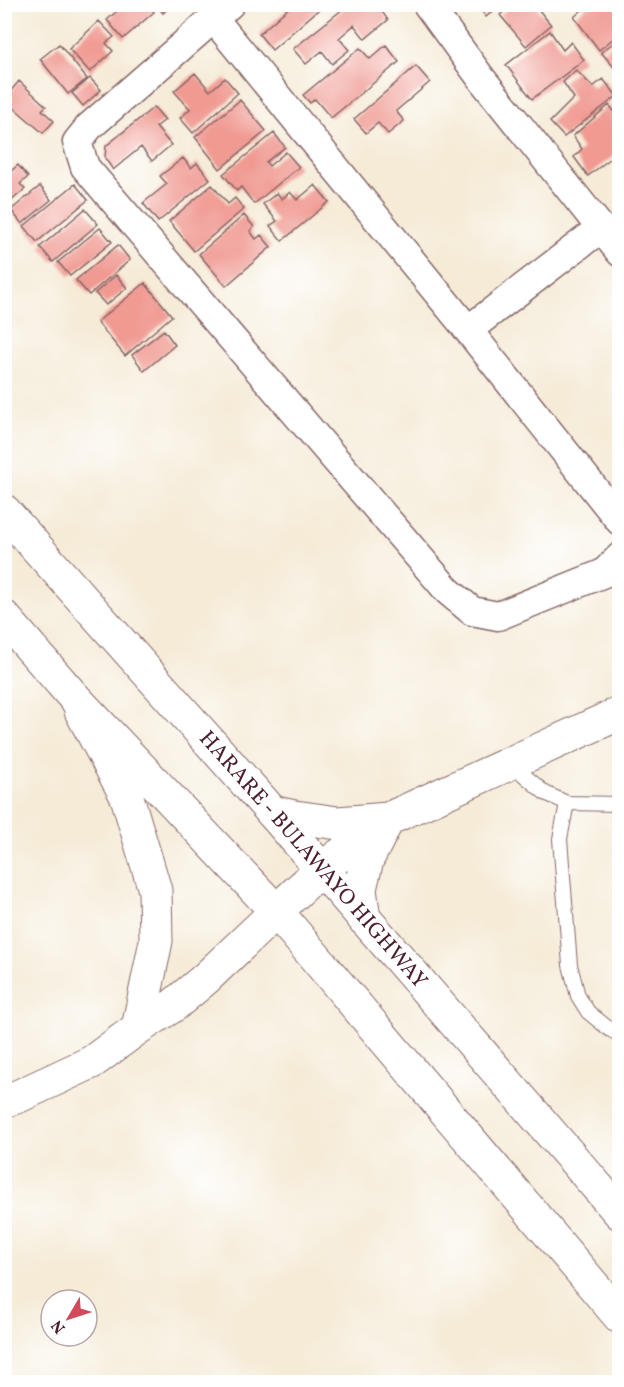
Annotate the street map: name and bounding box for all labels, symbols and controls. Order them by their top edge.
street label: HARARE - BULAWAYO HIGHWAY [191,724,434,996]
north arrow [39,1288,99,1348]
text: N [46,1314,71,1338]

